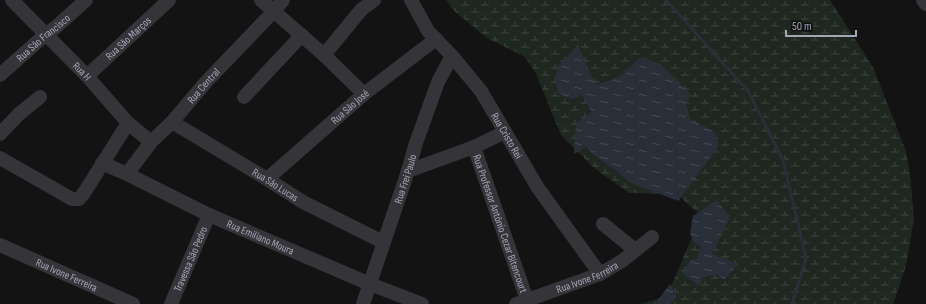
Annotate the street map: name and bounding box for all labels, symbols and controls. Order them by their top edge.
street label: Rua São Francisco [14,11,73,64]
scale bar [786,12,856,38]
street label: Rua São Marços [103,14,154,63]
text: 50 m [792,19,812,34]
street label: Rua H [70,59,94,84]
street label: Rua Central [185,66,223,106]
street label: Rua São José [328,87,372,127]
street label: Rua Cristo Rei [488,110,525,161]
street label: Rua Frei Paulo [391,152,420,205]
street label: Rua Professor Antônio Cezar Bitencourt [470,153,530,295]
street label: Rua São Lucas [250,166,301,204]
street label: Rua Emiliano Moura [225,217,296,258]
street label: Travessa São Pedro [171,224,211,294]
street label: Rua Ivone Ferreira [34,256,99,294]
street label: Rua Ivone Ferreira [555,259,621,296]

